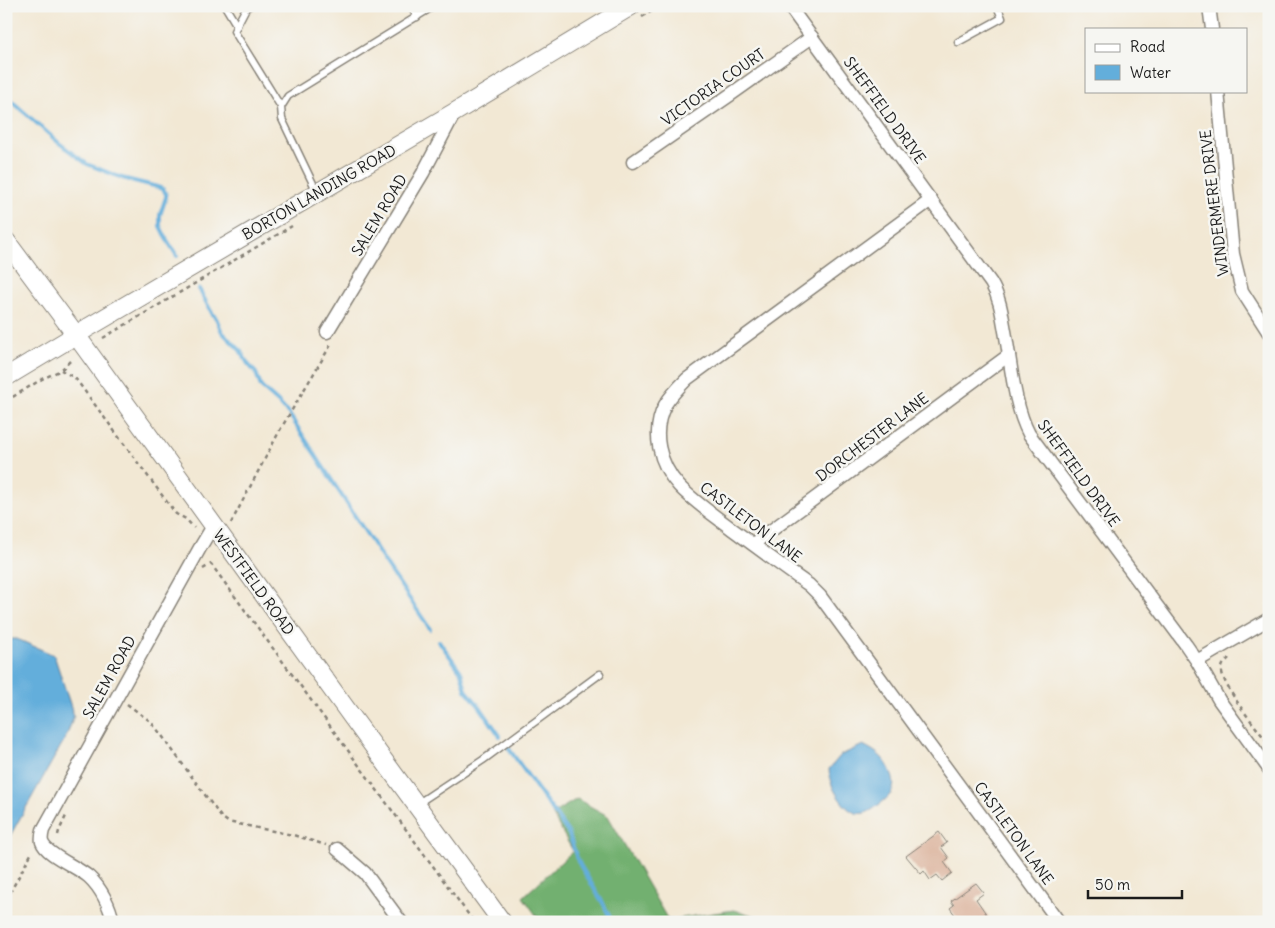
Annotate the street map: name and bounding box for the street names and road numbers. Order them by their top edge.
street label: VICTORIA COURT [657,44,769,130]
street label: SHEFFIELD DRIVE [840,53,930,167]
street label: WINDERMERE DRIVE [1196,129,1232,277]
street label: BORTON LANDING ROAD [239,140,399,244]
street label: SALEM ROAD [347,171,411,259]
street label: DORCHESTER LANE [812,388,932,486]
street label: SHEFFIELD DRIVE [1034,416,1124,530]
street label: CASTLETON LANE [696,478,806,567]
street label: WESTFIELD ROAD [209,525,299,639]
street label: SALEM ROAD [78,632,140,722]
street label: CASTLETON LANE [970,778,1058,888]

